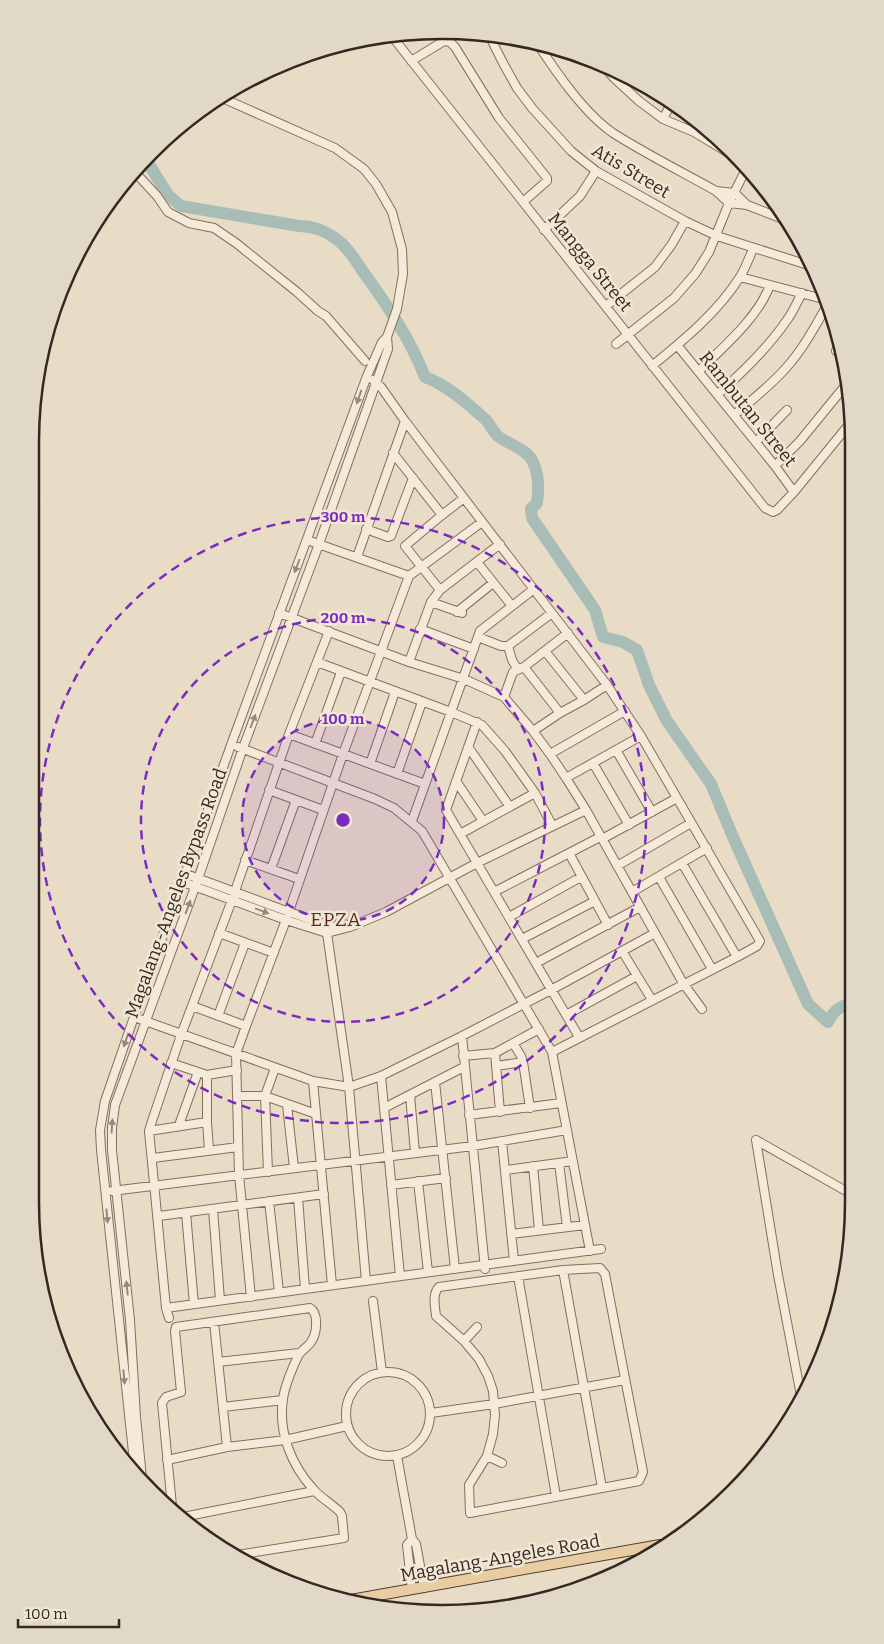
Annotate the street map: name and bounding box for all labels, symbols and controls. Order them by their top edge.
street label: Atis Street [588,139,674,203]
street label: Mangga Street [543,208,637,316]
street label: Rambutan Street [695,347,802,472]
one-way arrow [355,389,362,404]
text: 300 m [321,508,366,526]
one-way arrow [293,558,301,573]
text: 200 m [321,609,366,627]
text: 100 m [322,710,365,728]
one-way arrow [249,713,257,728]
street label: Magalang-Angeles Bypass Road [120,765,232,1021]
centre of rings [334,811,352,829]
one-way arrow [184,899,192,914]
one-way arrow [255,907,270,915]
district label: EPZA [310,908,362,931]
one-way arrow [122,1033,130,1048]
one-way arrow [109,1118,117,1134]
one-way arrow [103,1208,111,1224]
one-way arrow [123,1280,131,1296]
one-way arrow [120,1370,128,1386]
street label: Magalang-Angeles Road [398,1530,602,1586]
scale bar [18,1596,119,1628]
text: 100 m [25,1605,68,1623]

